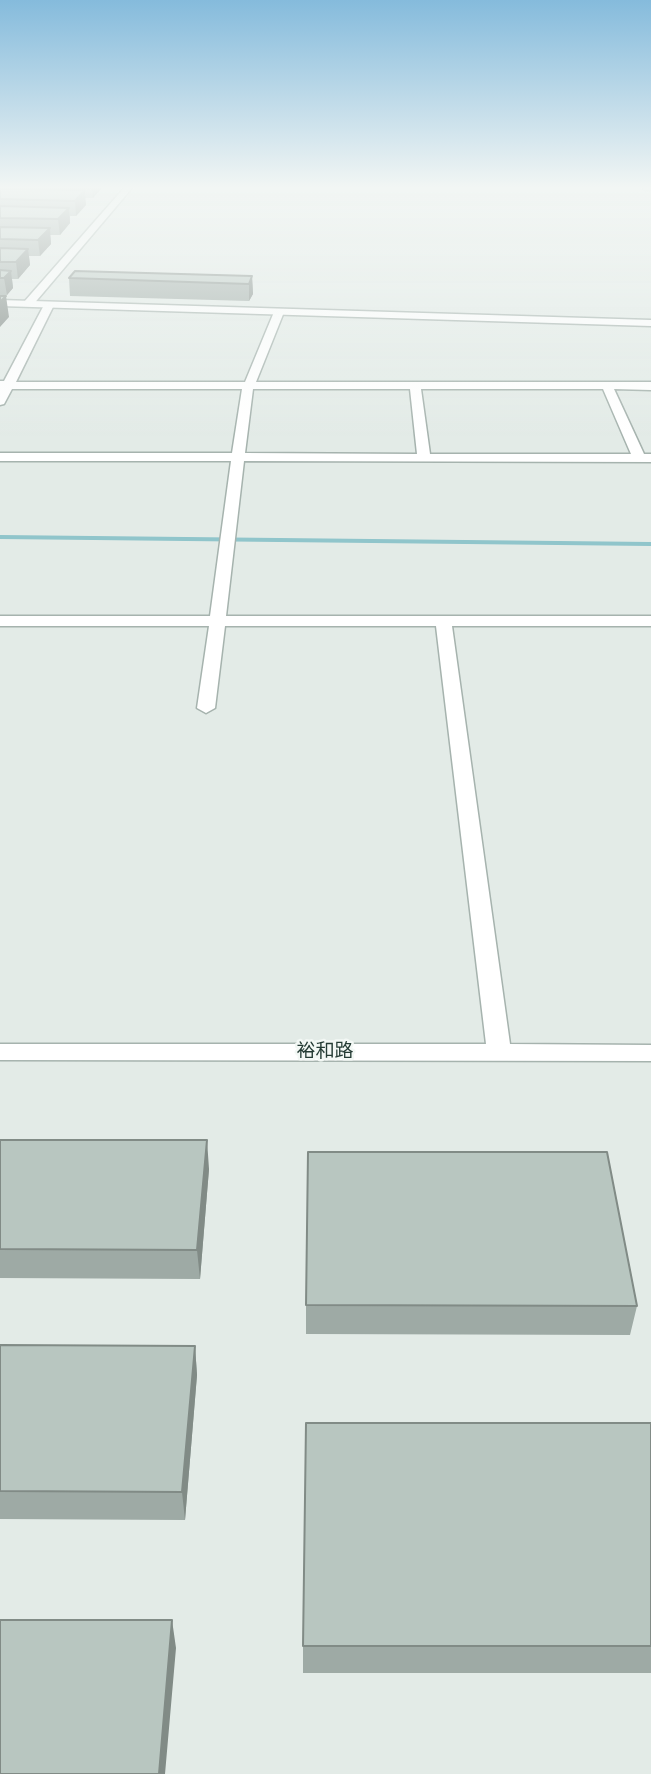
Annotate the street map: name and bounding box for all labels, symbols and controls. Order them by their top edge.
street label: 裕和路 [297,1041,353,1063]

